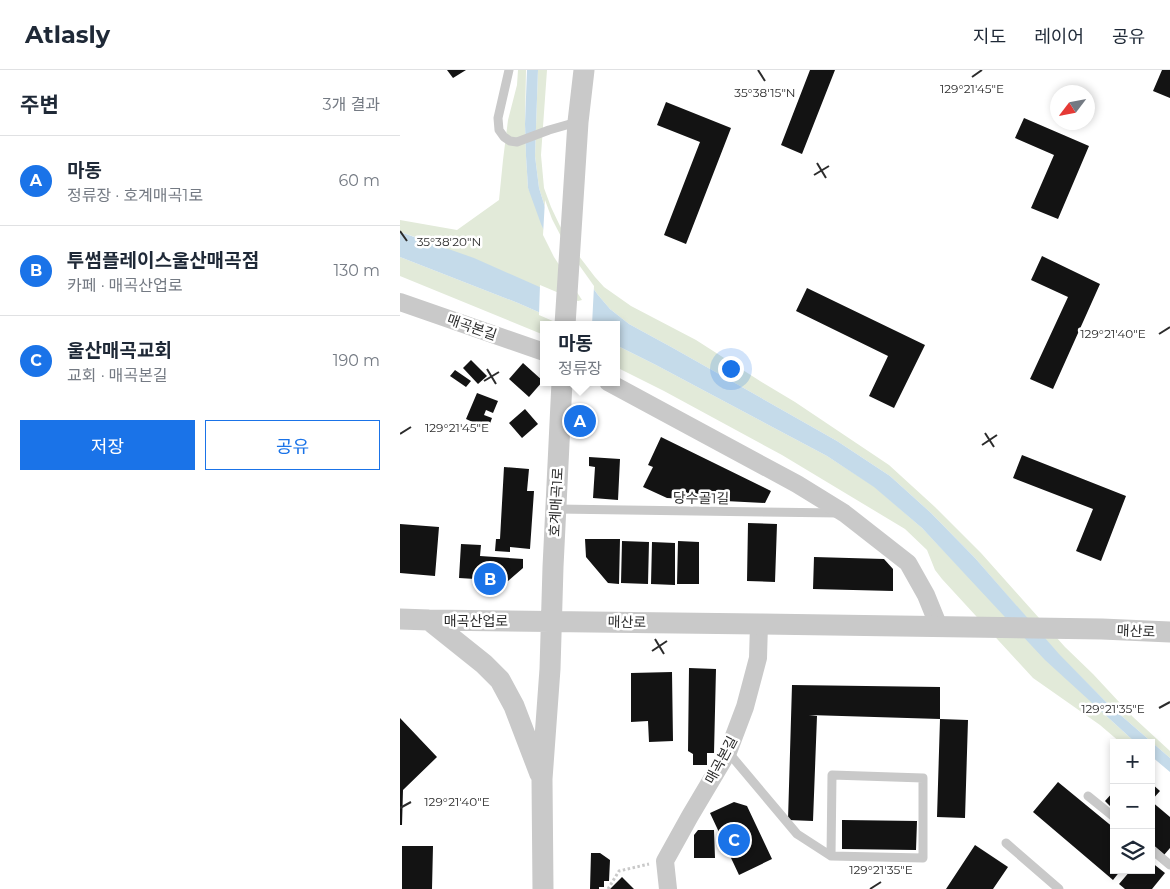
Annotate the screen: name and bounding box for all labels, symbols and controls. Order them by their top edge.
text: Atlasly [25,20,110,49]
text: 지도 [973,26,1006,48]
text: 레이어 [1034,26,1084,48]
text: 공유 [1112,26,1145,48]
text: 129°21'45"E [940,81,1004,96]
text: 35°38'15"N [734,85,796,100]
north arrow [1050,85,1095,130]
text: 주변 [20,92,59,117]
text: 3개 결과 [323,95,380,114]
text: 마동 [67,159,102,182]
text: A [30,171,42,190]
text: 60 m [338,171,380,190]
text: 정류장 · 호계매곡1로 [67,186,203,205]
text: 35°38'20"N [417,234,481,249]
text: 투썸플레이스울산매곡점 [67,249,259,272]
text: B [30,261,42,280]
text: 130 m [333,261,380,280]
text: 카페 · 매곡산업로 [67,276,182,295]
street label: 매곡본길 [445,310,499,344]
popup [540,321,620,386]
text: 129°21'40"E [1080,326,1146,341]
text: 마동 [558,332,593,355]
text: 울산매곡교회 [67,339,172,362]
text: C [30,351,42,370]
text: 190 m [333,351,380,370]
your location [718,356,744,382]
text: 정류장 [558,359,602,378]
text: 교회 · 매곡본길 [67,366,168,385]
pin: A [564,402,596,440]
button: 저장 [20,420,195,470]
button: 공유 [205,420,380,470]
text: 129°21'45"E [425,420,489,435]
street label: 호계매곡1로 [545,467,567,537]
street label: 당수골1길 [673,489,729,507]
pin: B [474,560,506,598]
street label: 매곡산업로 [444,612,508,630]
street label: 매산로 [608,613,647,631]
street label: 매산로 [1116,621,1156,641]
text: 129°21'35"E [1081,701,1145,716]
street label: 매곡본길 [701,733,741,787]
map controls [1110,739,1155,874]
button: + [1110,739,1155,784]
button: − [1110,784,1155,829]
text: 129°21'40"E [424,794,490,809]
pin: C [718,821,750,859]
button: layers [1110,829,1155,874]
text: 129°21'35"E [849,862,913,877]

